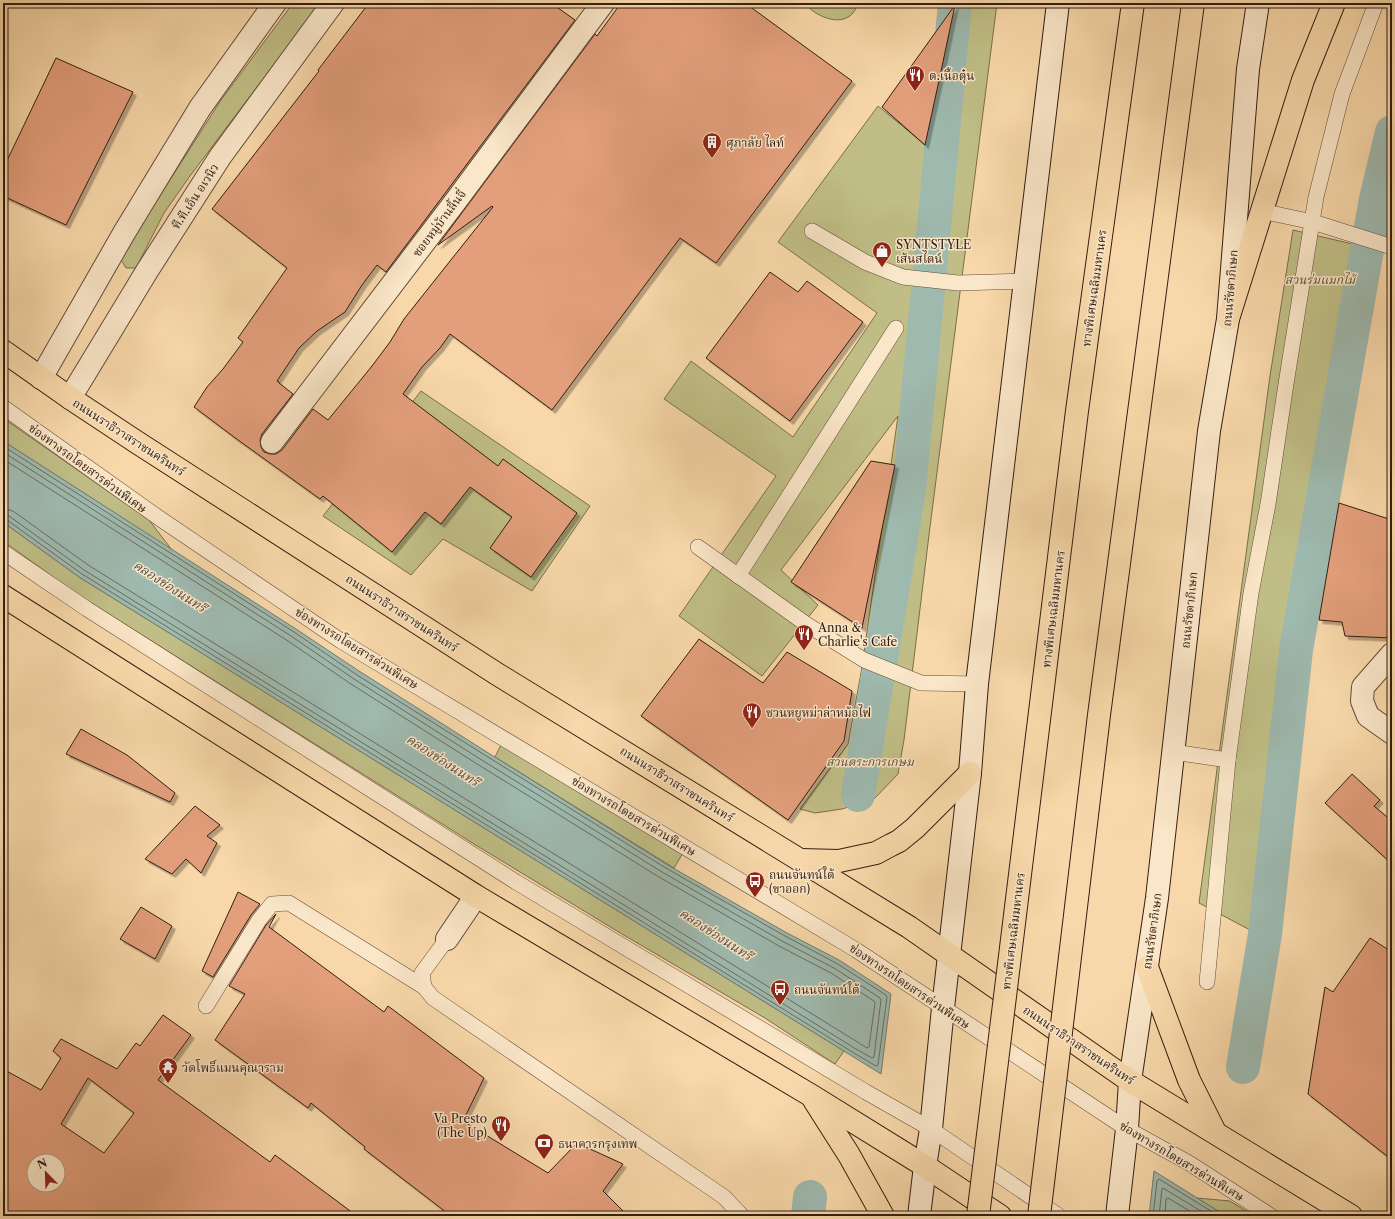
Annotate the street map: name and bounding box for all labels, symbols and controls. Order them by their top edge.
restaurant icon: ต.เนื้อตุ๋น [904,64,926,92]
place label: ต.เนื้อตุ๋น [929,67,974,84]
building icon: ศุภาลัย ไลท์ [701,131,723,159]
place label: ศุภาลัย ไลท์ [726,134,784,151]
street label: ที.ที.เอ็น อเวนิว [168,160,222,232]
street label: ซอยหมู่บ้านลิ้นจี่ [408,186,470,260]
street label: ทางพิเศษเฉลิมมหานคร [1078,228,1110,348]
place label: SYNTSTYLE เส้นสไตน์ [896,237,971,266]
shop icon: SYNTSTYLE เส้นสไตน์ [871,240,893,268]
street label: ถนนรัชดาภิเษก [1219,249,1241,327]
park label: สวนร่มแมกไม้ [1285,271,1357,287]
street label: ถนนนราธิวาสราชนครินทร์ [70,395,189,479]
street label: ช่องทางรถโดยสารด่วนพิเศษ [26,419,151,516]
street label: ทางพิเศษเฉลิมมหานคร [1038,549,1068,669]
water label: คลองช่องนนทรี [131,556,212,617]
street label: ถนนนราธิวาสราชนครินทร์ [343,571,462,655]
street label: ถนนรัชดาภิเษก [1178,571,1200,649]
street label: ช่องทางรถโดยสารด่วนพิเศษ [293,603,422,692]
place label: Anna & Charlie's Cafe [817,620,898,649]
restaurant icon: Anna & Charlie's Cafe [793,623,815,651]
restaurant icon: ชวนหยูหม่าล่าหม้อไฟ [741,701,763,729]
place label: ชวนหยูหม่าล่าหม้อไฟ [766,704,871,721]
water label: คลองช่องนนทรี [404,730,485,791]
street label: ถนนนราธิวาสราชนครินทร์ [617,743,737,825]
park label: สวนตระการเกษม [826,754,915,769]
street label: ช่องทางรถโดยสารด่วนพิเศษ [569,772,700,859]
place label: ถนนจันทน์ใต้ (ขาออก) [769,866,835,896]
bus stop icon: ถนนจันทน์ใต้ (ขาออก) [744,870,766,898]
street label: ทางพิเศษเฉลิมมหานคร [998,871,1028,991]
street label: ถนนรัชดาภิเษก [1139,892,1165,970]
water label: คลองช่องนนทรี [677,904,758,965]
street label: ช่องทางรถโดยสารด่วนพิเศษ [847,939,974,1032]
bus stop icon: ถนนจันทน์ใต้ [769,978,791,1006]
place label: ถนนจันทน์ใต้ [794,981,860,997]
street label: ถนนนราธิวาสราชนครินทร์ [1020,1002,1138,1088]
temple icon: วัดโพธิ์แมนคุณาราม [157,1056,179,1084]
place label: วัดโพธิ์แมนคุณาราม [182,1059,284,1076]
place label: Va Presto (The Up) [433,1111,487,1140]
restaurant icon: Va Presto (The Up) [490,1114,512,1142]
street label: ช่องทางรถโดยสารด่วนพิเศษ [1117,1117,1248,1204]
bank icon: ธนาคารกรุงเทพ [533,1132,555,1160]
place label: ธนาคารกรุงเทพ [558,1136,638,1152]
north arrow [26,1153,66,1193]
text: N [35,1155,50,1172]

